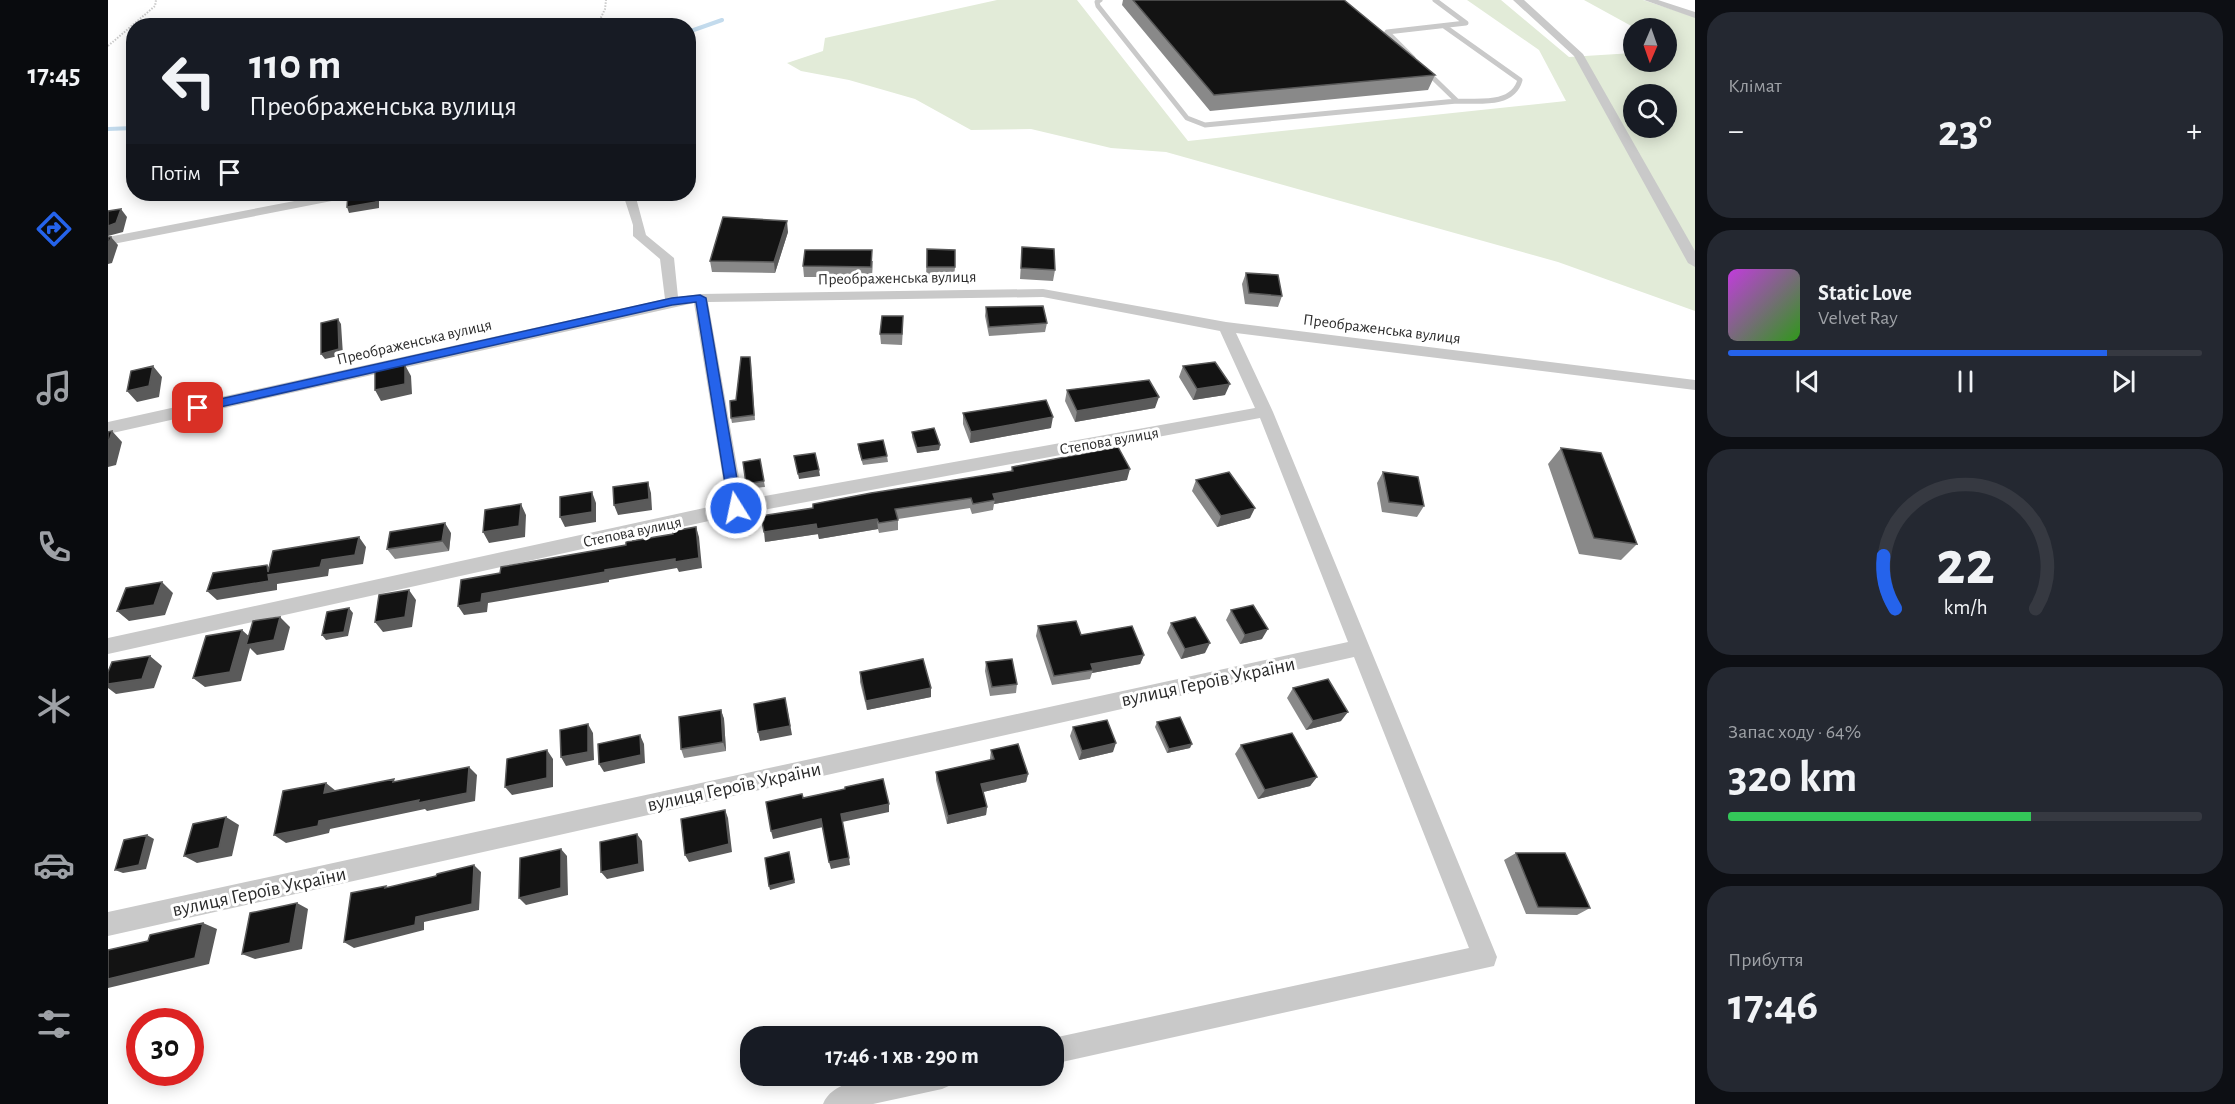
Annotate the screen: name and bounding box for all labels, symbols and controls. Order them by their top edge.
north arrow [1623,18,1677,72]
map controls [1623,18,1677,138]
icon: left [150,42,228,120]
text: 110 m [249,44,341,86]
text: 17:45 [28,61,80,88]
text: Клімат [1728,76,1782,96]
button: search [1623,84,1677,138]
text: Преображенська вулиця [249,93,517,120]
text: 23° [1938,109,1992,154]
text: − [1728,115,1744,148]
text: + [2186,115,2202,148]
icon: arrive [213,156,246,189]
text: Потім [150,162,201,184]
icon: directions [33,208,75,250]
street label: Преображенська вулиця [818,269,976,288]
text: Static Love [1818,282,1912,304]
text: Velvet Ray [1818,308,1898,328]
street label: Преображенська вулиця [1302,311,1462,348]
street label: Преображенська вулиця [335,316,494,369]
icon: previous [1791,365,1824,398]
icon: pause [1949,365,1982,398]
icon: next [2107,365,2140,398]
icon: music [33,367,75,409]
pin [172,382,223,433]
icon: arrive [181,391,214,424]
street label: Степова вулиця [1058,424,1160,459]
position arrow [704,476,768,540]
street label: Степова вулиця [581,514,683,551]
icon: phone [33,526,75,568]
text: 22 [1936,533,1994,595]
text: km/h [1943,597,1987,618]
street label: вулиця Героїв України [1119,654,1297,710]
icon: climate [33,685,75,727]
text: Запас ходу · 64% [1728,722,1861,742]
text: 320 km [1728,755,1857,800]
street label: вулиця Героїв України [645,759,823,815]
icon: car [33,844,75,886]
street label: вулиця Героїв України [170,864,348,920]
text: Прибуття [1728,950,1804,970]
text: 17:46 [1728,983,1818,1028]
icon: filters [33,1003,75,1045]
speed limit sign: 30 [126,1008,204,1086]
text: 17:46 · 1 хв · 290 m [825,1045,979,1067]

